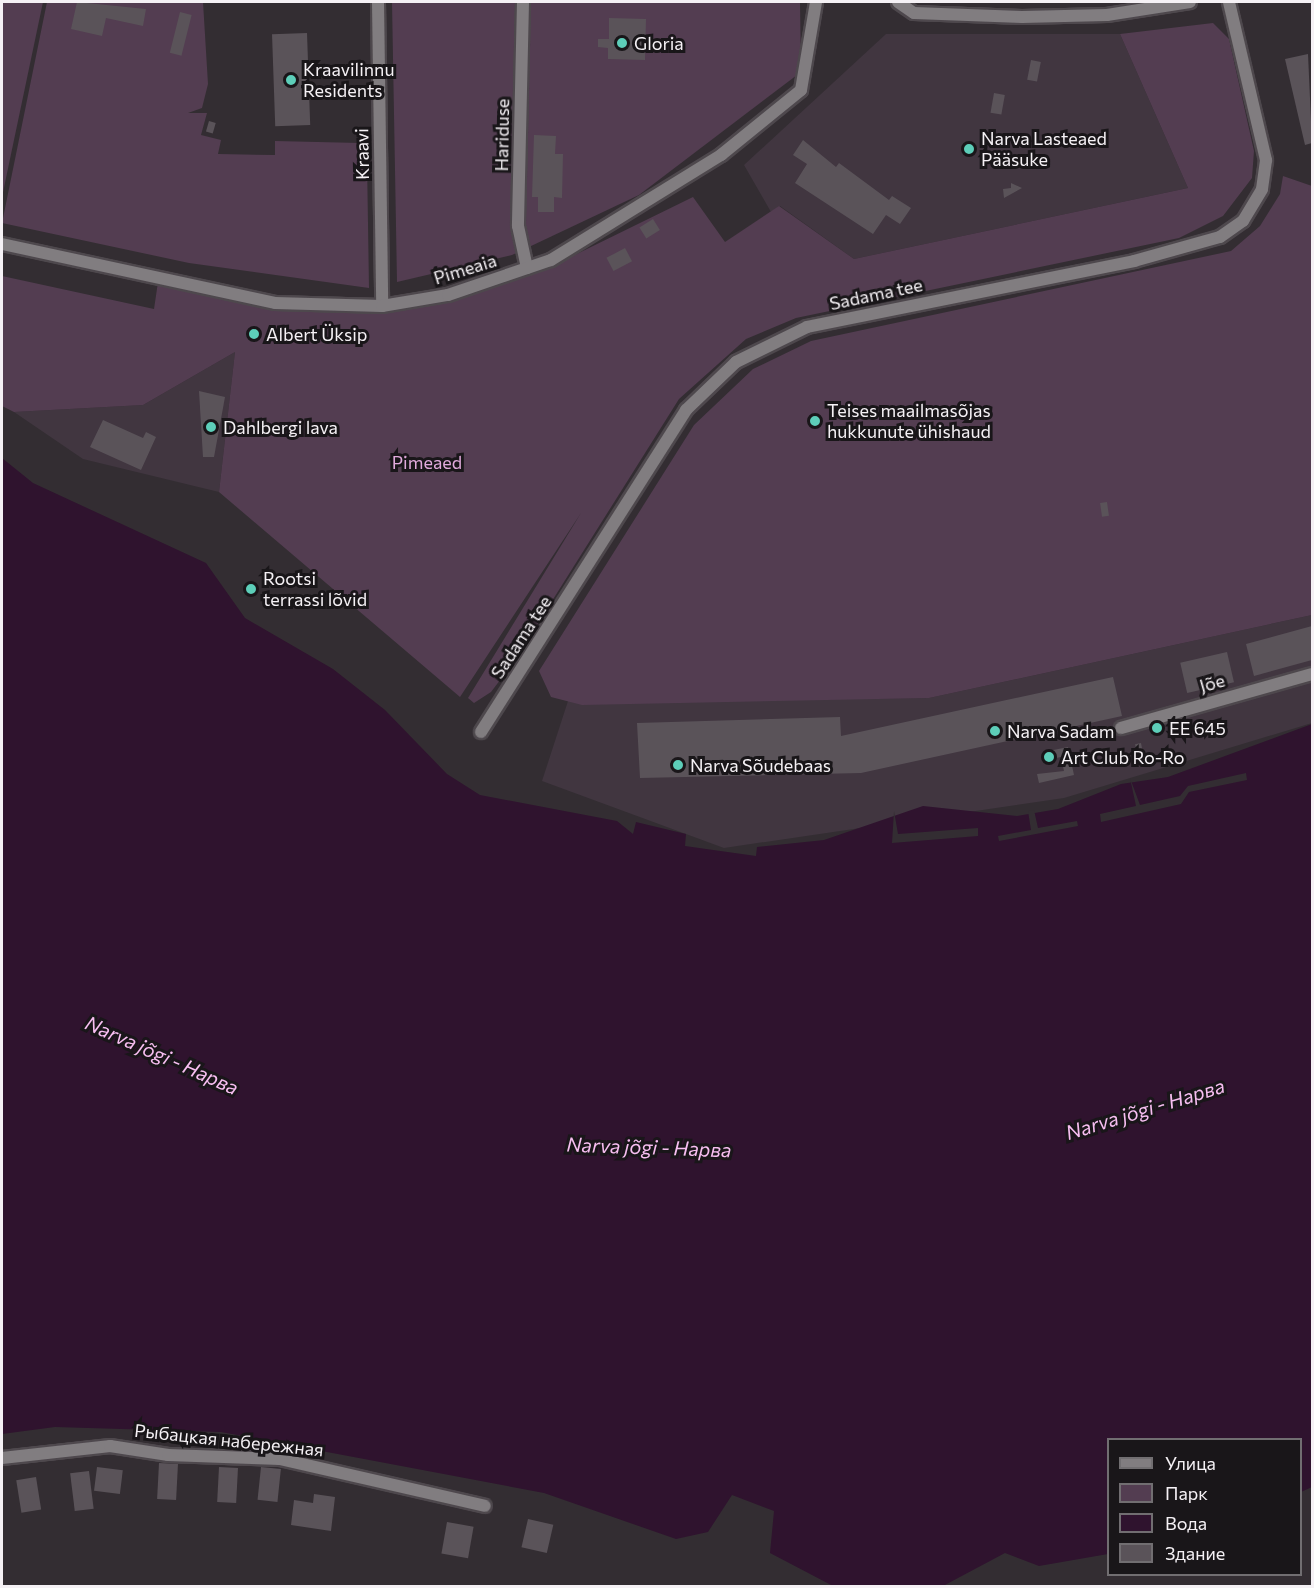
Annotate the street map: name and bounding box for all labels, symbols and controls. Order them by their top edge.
place label: Gloria [634,32,684,54]
marker: Gloria [615,36,629,50]
place label: Kraavilinnu Residents [303,59,394,101]
marker: Kraavilinnu Residents [284,73,298,87]
street label: Hariduse [491,98,513,172]
street label: Kraavi [351,128,373,180]
place label: Narva Lasteaed Pääsuke [981,128,1107,170]
marker: Narva Lasteaed Pääsuke [962,142,976,156]
street label: Pimeaia [431,249,499,289]
street label: Sadama tee [827,274,925,314]
place label: Albert Üksip [266,323,368,345]
marker: Albert Üksip [247,327,261,341]
place label: Teises maailmasõjas hukkunute ühishaud [827,400,991,442]
marker: Teises maailmasõjas hukkunute ühishaud [808,414,822,428]
place label: Dahlbergi lava [223,416,338,438]
marker: Dahlbergi lava [204,420,218,434]
park label: Pimeaed [392,451,462,473]
place label: Rootsi terrassi lõvid [263,568,367,610]
marker: Rootsi terrassi lõvid [244,582,258,596]
street label: Sadama tee [486,591,556,683]
street label: Jõe [1197,669,1227,697]
place label: EE 645 [1169,717,1226,739]
place label: Narva Sadam [1007,720,1115,742]
marker: EE 645 [1150,721,1164,735]
marker: Narva Sadam [988,724,1002,738]
place label: Art Club Ro-Ro [1061,746,1185,768]
marker: Art Club Ro-Ro [1042,750,1056,764]
place label: Narva Sõudebaas [690,754,831,776]
marker: Narva Sõudebaas [671,758,685,772]
water label: Narva jõgi - Нарва [82,1010,242,1100]
water label: Narva jõgi - Нарва [1063,1073,1227,1145]
water label: Narva jõgi - Нарва [566,1132,732,1162]
street label: Рыбацкая набережная [133,1419,325,1461]
legend [1107,1438,1302,1576]
text: Улица [1165,1452,1216,1474]
text: Парк [1165,1482,1208,1504]
text: Вода [1165,1512,1207,1534]
text: Здание [1165,1542,1225,1564]

